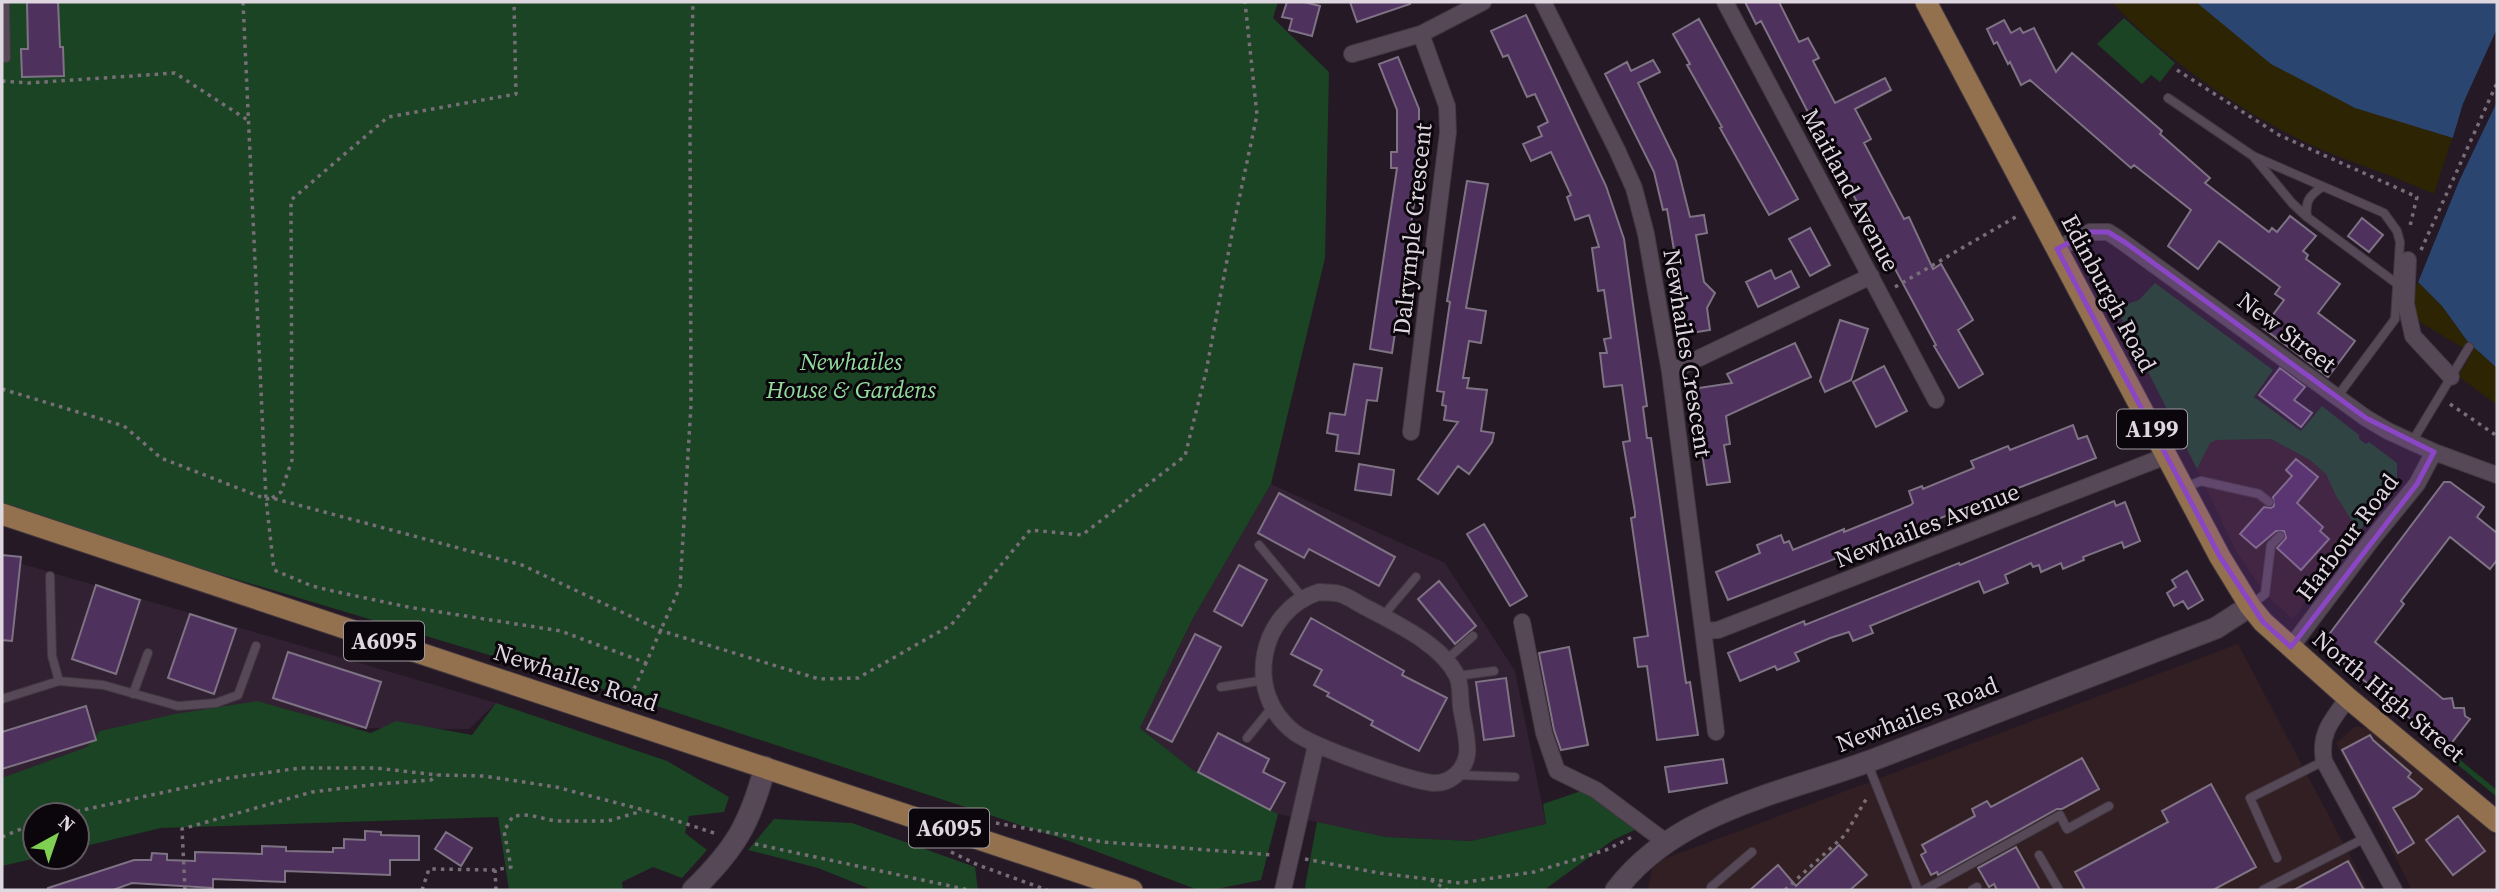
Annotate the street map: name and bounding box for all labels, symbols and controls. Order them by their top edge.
street label: Maitland Avenue [1794,103,1908,277]
street label: Dalrymple Crescent [1384,121,1440,337]
street label: Edinburgh Road [2054,208,2165,378]
street label: Newhailes Crescent [1655,247,1721,460]
street label: New Street [2231,284,2343,380]
park label: Newhailes House & Gardens [765,345,936,406]
road number: A199 [2117,410,2187,448]
street label: Harbour Road [2288,466,2406,607]
street label: Newhailes Avenue [1830,475,2024,575]
road number: A6095 [344,622,424,660]
street label: North High Street [2306,623,2472,770]
street label: Newhailes Road [490,635,663,719]
street label: Newhailes Road [1831,668,2003,760]
north arrow [21,801,91,871]
road number: A6095 [909,808,989,848]
text: N [53,809,81,837]

